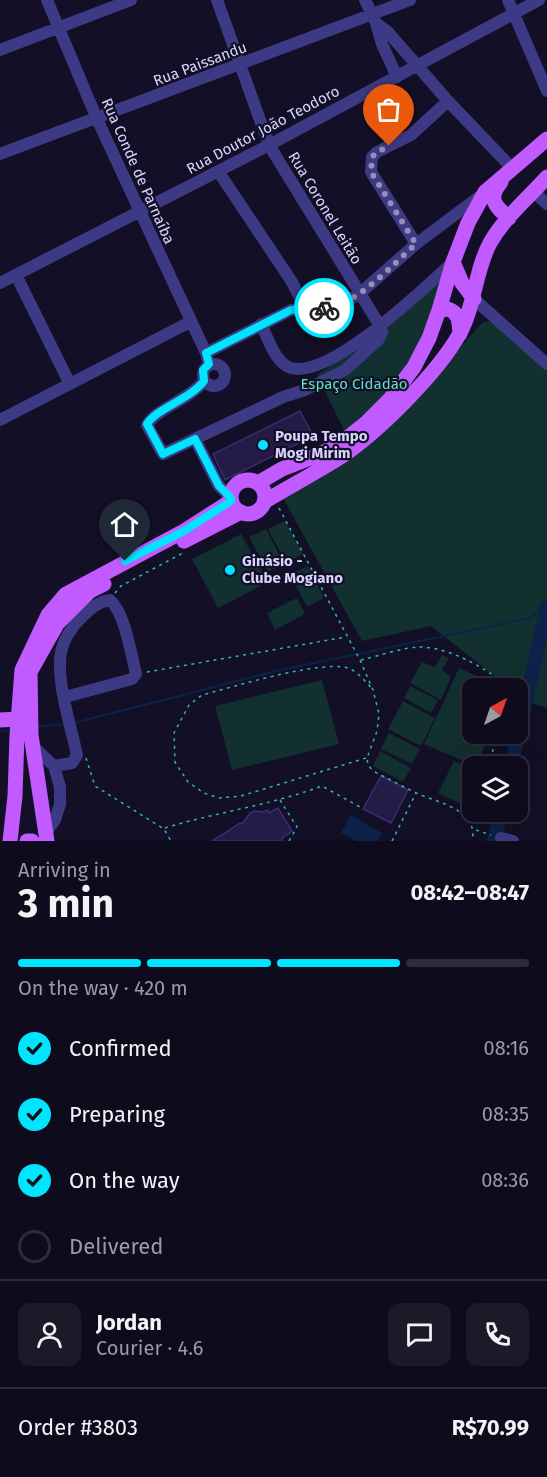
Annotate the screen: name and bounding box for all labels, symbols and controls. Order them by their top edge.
street label: Rua Paissandu [151,38,249,90]
street label: Rua Doutor João Teodoro [183,82,343,178]
pin [363,84,414,146]
icon: bag [372,93,405,126]
street label: Rua Conde de Parnaíba [98,95,178,247]
street label: Rua Coronel Leitão [284,149,366,267]
courier [294,278,354,338]
icon: bike [308,292,341,325]
park label: Espaço Cidadão [300,375,408,393]
place label: Poupa Tempo Mogi Mirim [275,427,368,462]
marker: Poupa Tempo Mogi Mirim [256,438,270,452]
pin [99,499,150,561]
icon: home [108,508,141,541]
place label: Ginásio - Clube Mogiano [242,552,343,587]
marker: Ginásio - Clube Mogiano [223,563,237,577]
north arrow [462,678,528,744]
map controls [462,678,528,822]
button: layers [462,756,528,822]
text: Arriving in [18,858,111,882]
text: 08:42–08:47 [410,879,529,906]
text: 3 min [18,881,114,927]
text: On the way · 420 m [18,976,188,1000]
icon: check [18,1032,51,1065]
text: Confirmed [69,1035,172,1062]
text: 08:16 [484,1036,529,1060]
icon: check [18,1098,51,1131]
text: Preparing [69,1101,165,1128]
text: 08:35 [482,1102,529,1126]
icon: check [18,1164,51,1197]
text: On the way [69,1167,180,1194]
text: 08:36 [481,1168,529,1192]
text: Delivered [69,1233,164,1260]
button: person [18,1303,81,1366]
button: chat [388,1303,451,1366]
button: phone [466,1303,529,1366]
text: Jordan [96,1309,162,1336]
text: Courier · 4.6 [96,1336,203,1360]
text: Order #3803 [18,1414,138,1441]
text: R$70.99 [452,1414,529,1441]

